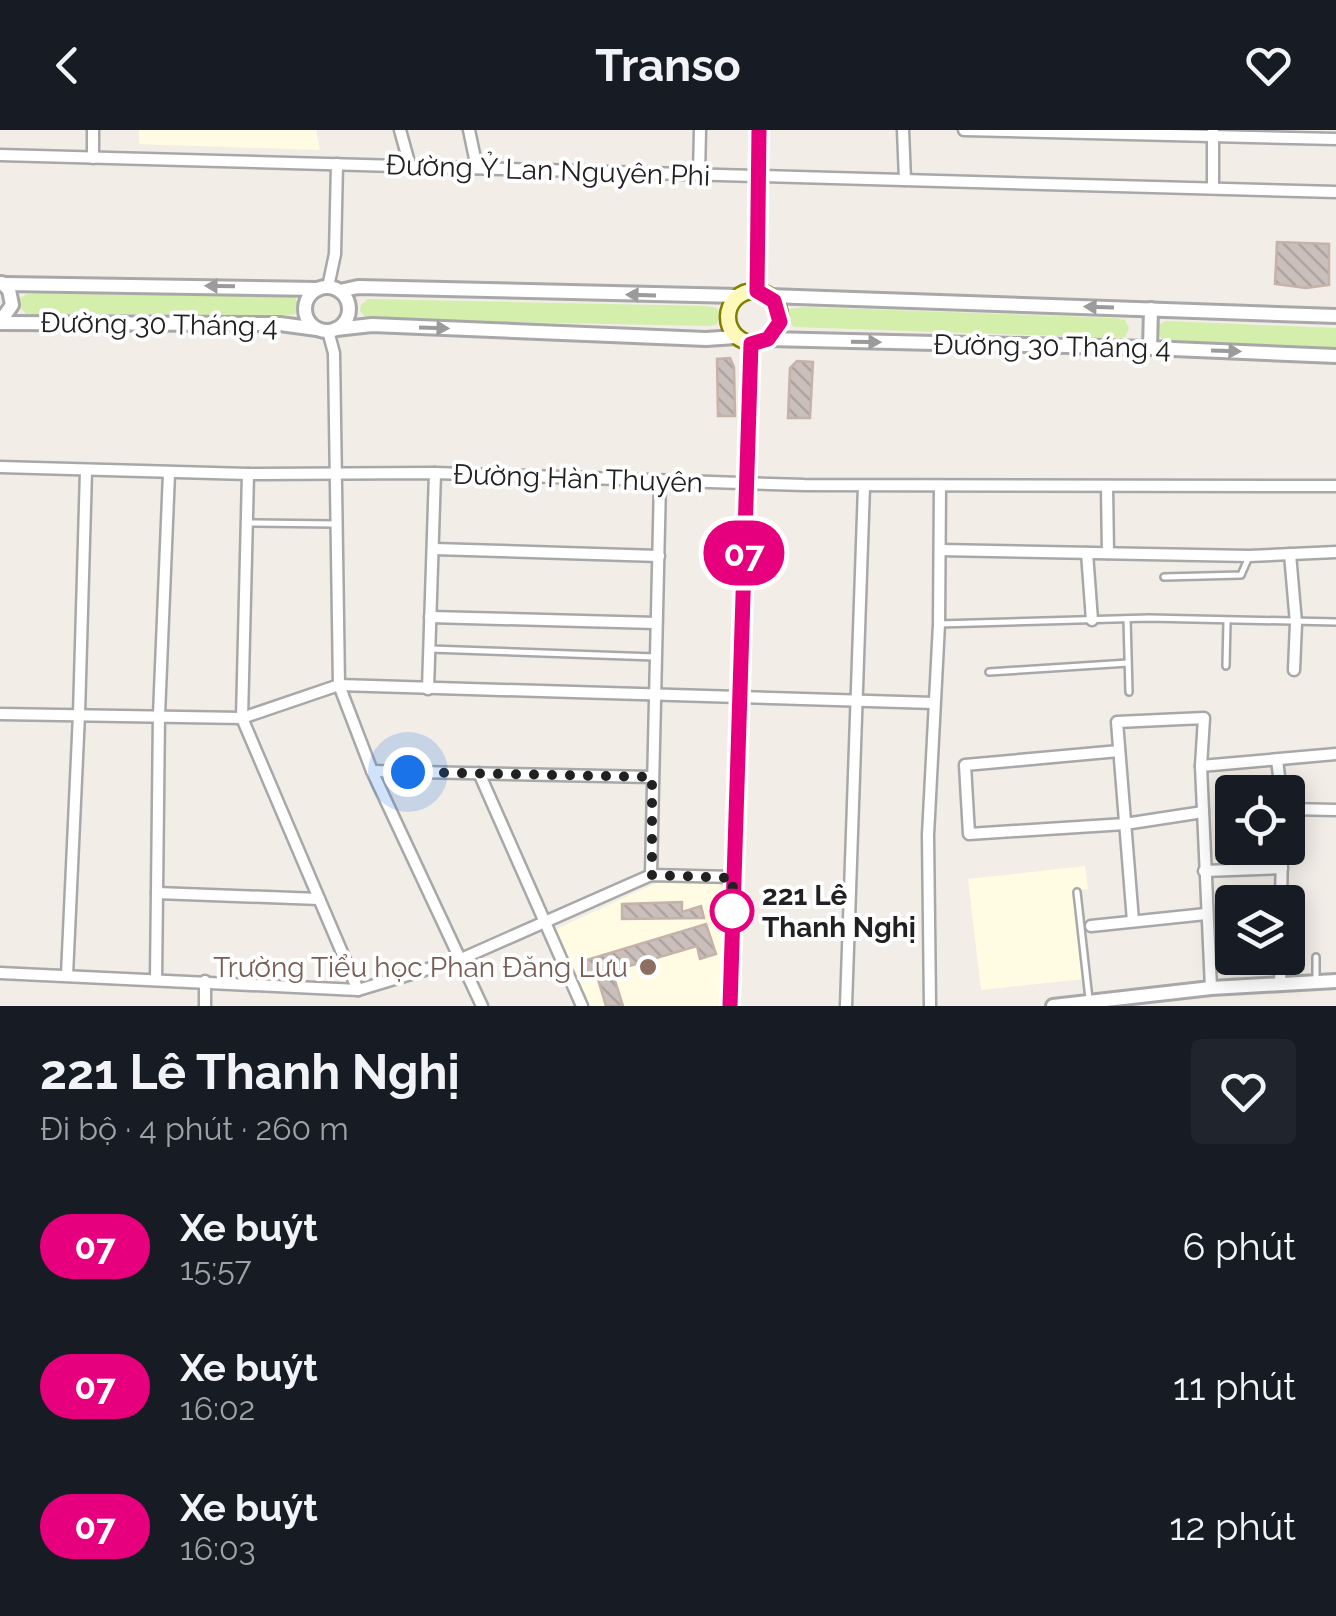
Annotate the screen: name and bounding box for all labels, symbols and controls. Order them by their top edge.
icon: back [40,38,95,93]
icon: heart [1241,38,1296,93]
text: Transo [595,39,741,92]
street label: Đường Ỷ Lan Nguyên Phi [385,147,711,193]
one-way arrow [204,278,236,294]
one-way arrow [624,287,656,303]
one-way arrow [1082,299,1114,315]
street label: Đường 30 Tháng 4 [40,306,278,343]
one-way arrow [418,320,450,336]
street label: Đường 30 Tháng 4 [933,328,1171,365]
one-way arrow [850,335,882,351]
one-way arrow [1210,343,1242,359]
street label: Đường Hàn Thuyên [452,458,704,499]
line badge: 07 [699,520,789,586]
text: 07 [723,533,765,574]
your location [383,747,433,797]
map controls [1215,775,1305,975]
button: locate [1215,775,1305,865]
place label: 221 Lê Thanh Nghị [762,879,916,944]
button: layers [1215,885,1305,975]
marker: 221 Lê Thanh Nghị [711,890,753,932]
place label: Trường Tiểu học Phan Đăng Lưu [213,951,628,984]
marker: Trường Tiểu học Phan Đăng Lưu [637,956,659,978]
button: heart [1191,1039,1296,1144]
text: 221 Lê Thanh Nghị [40,1044,460,1100]
text: Đi bộ · 4 phút · 260 m [40,1110,349,1147]
text: Xe buýt [180,1205,318,1250]
text: 6 phút [1182,1224,1296,1269]
text: 07 [74,1226,116,1267]
text: 15:57 [180,1250,252,1287]
text: Xe buýt [180,1345,318,1390]
text: 11 phút [1173,1364,1296,1409]
text: 07 [74,1366,116,1407]
text: 16:02 [180,1390,255,1427]
text: Xe buýt [180,1485,318,1530]
text: 12 phút [1169,1504,1296,1549]
text: 07 [74,1506,116,1547]
text: 16:03 [180,1530,256,1567]

